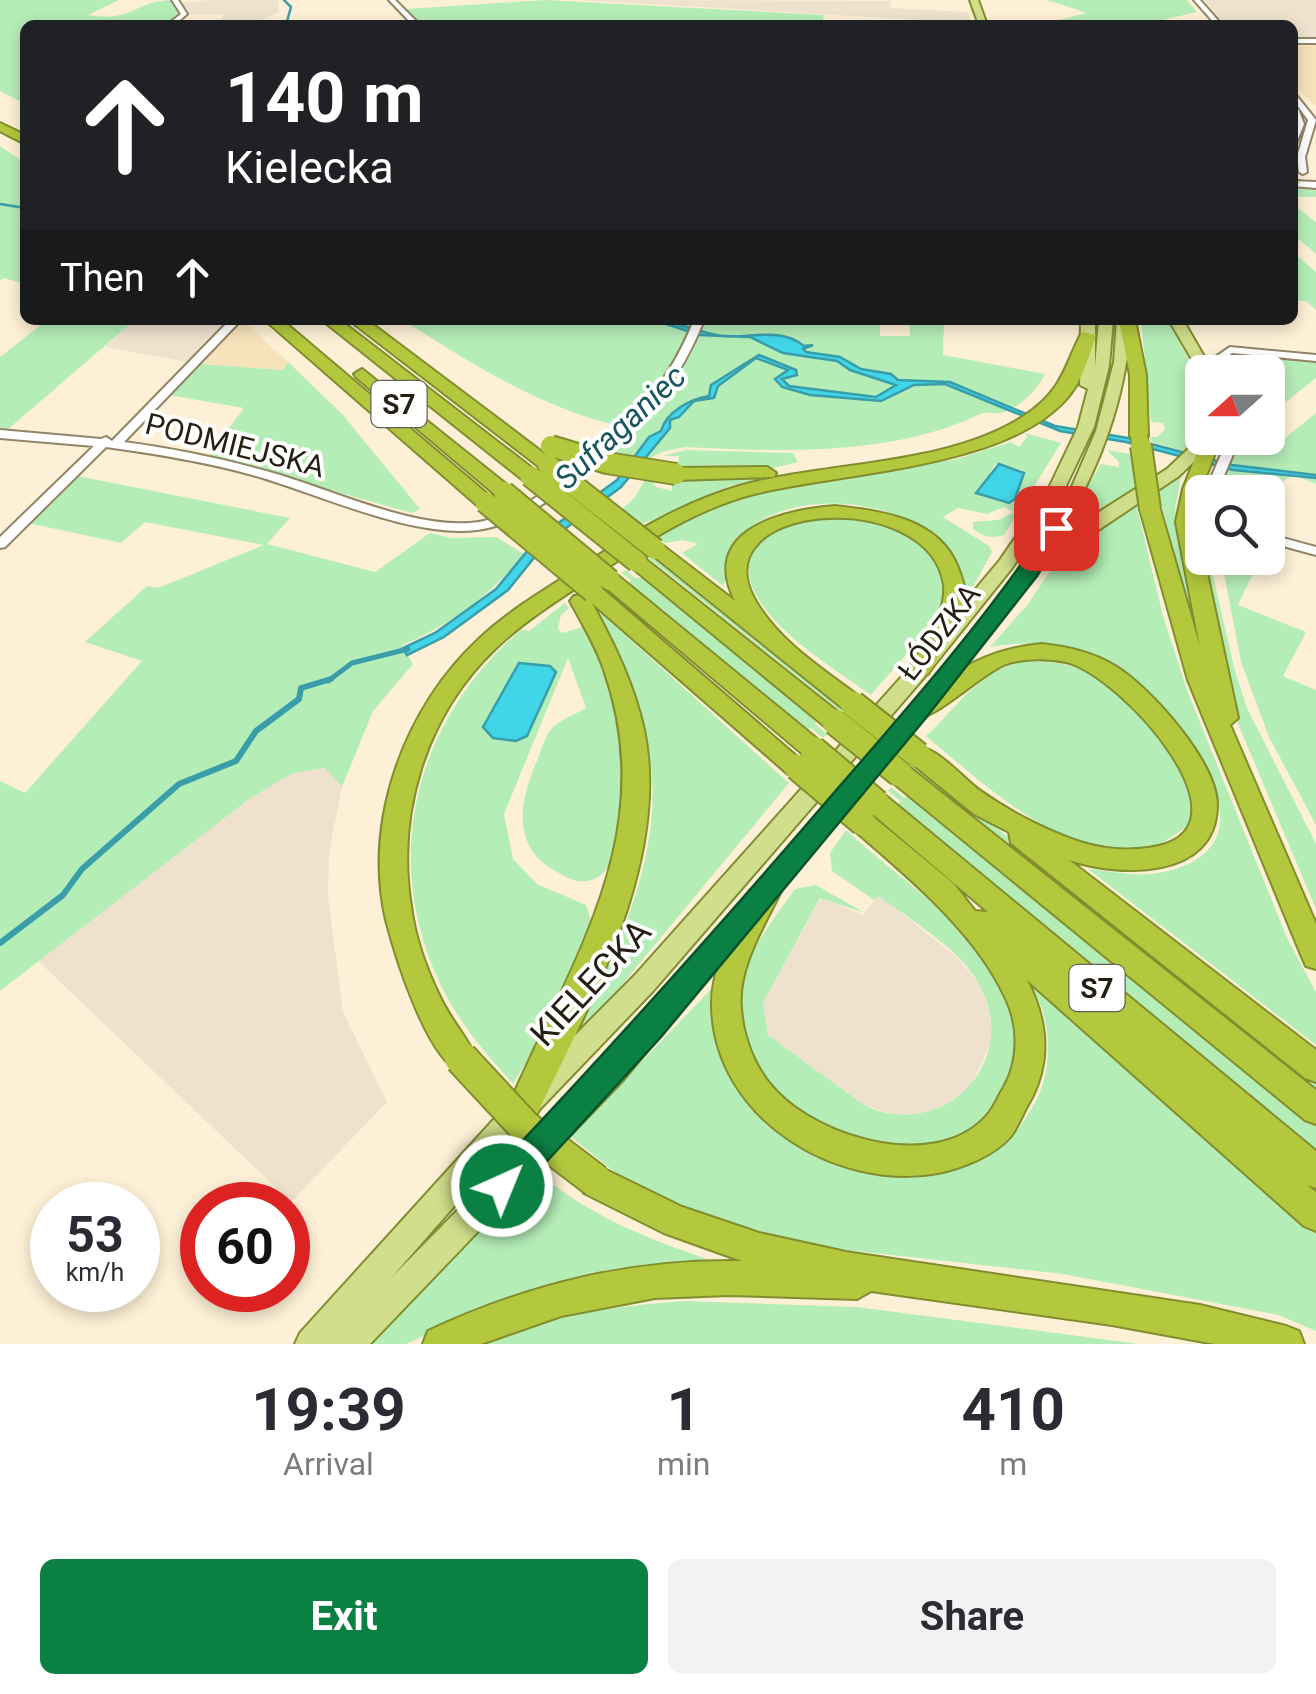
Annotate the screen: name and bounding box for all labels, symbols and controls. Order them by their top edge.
text: 140 m [225,57,424,139]
icon: ahead [60,60,190,190]
text: Kielecka [225,141,394,194]
icon: ahead [165,250,220,305]
text: Then [60,256,145,300]
north arrow [1185,355,1285,455]
map controls [1185,355,1285,575]
water label: Sufraganiec [547,357,693,497]
road number: S7 [372,381,426,427]
street label: PODMIEJSKA [142,406,329,484]
button: search [1185,475,1285,575]
pin [1014,486,1099,571]
icon: arrive [1029,501,1084,556]
street label: ŁÓDZKA [891,577,988,687]
street label: KIELECKA [522,911,660,1055]
road number: S7 [1070,965,1124,1011]
position arrow [450,1134,554,1238]
speed limit sign: 60 [180,1182,310,1312]
text: 53 [66,1206,124,1264]
text: km/h [66,1258,124,1287]
text: 19:39 [251,1374,406,1445]
text: 1 [666,1374,701,1445]
text: 410 [962,1374,1065,1445]
text: Arrival [283,1445,374,1483]
text: min [657,1445,710,1483]
text: m [999,1445,1027,1483]
button: Exit [40,1559,648,1674]
button: Share [668,1559,1276,1674]

